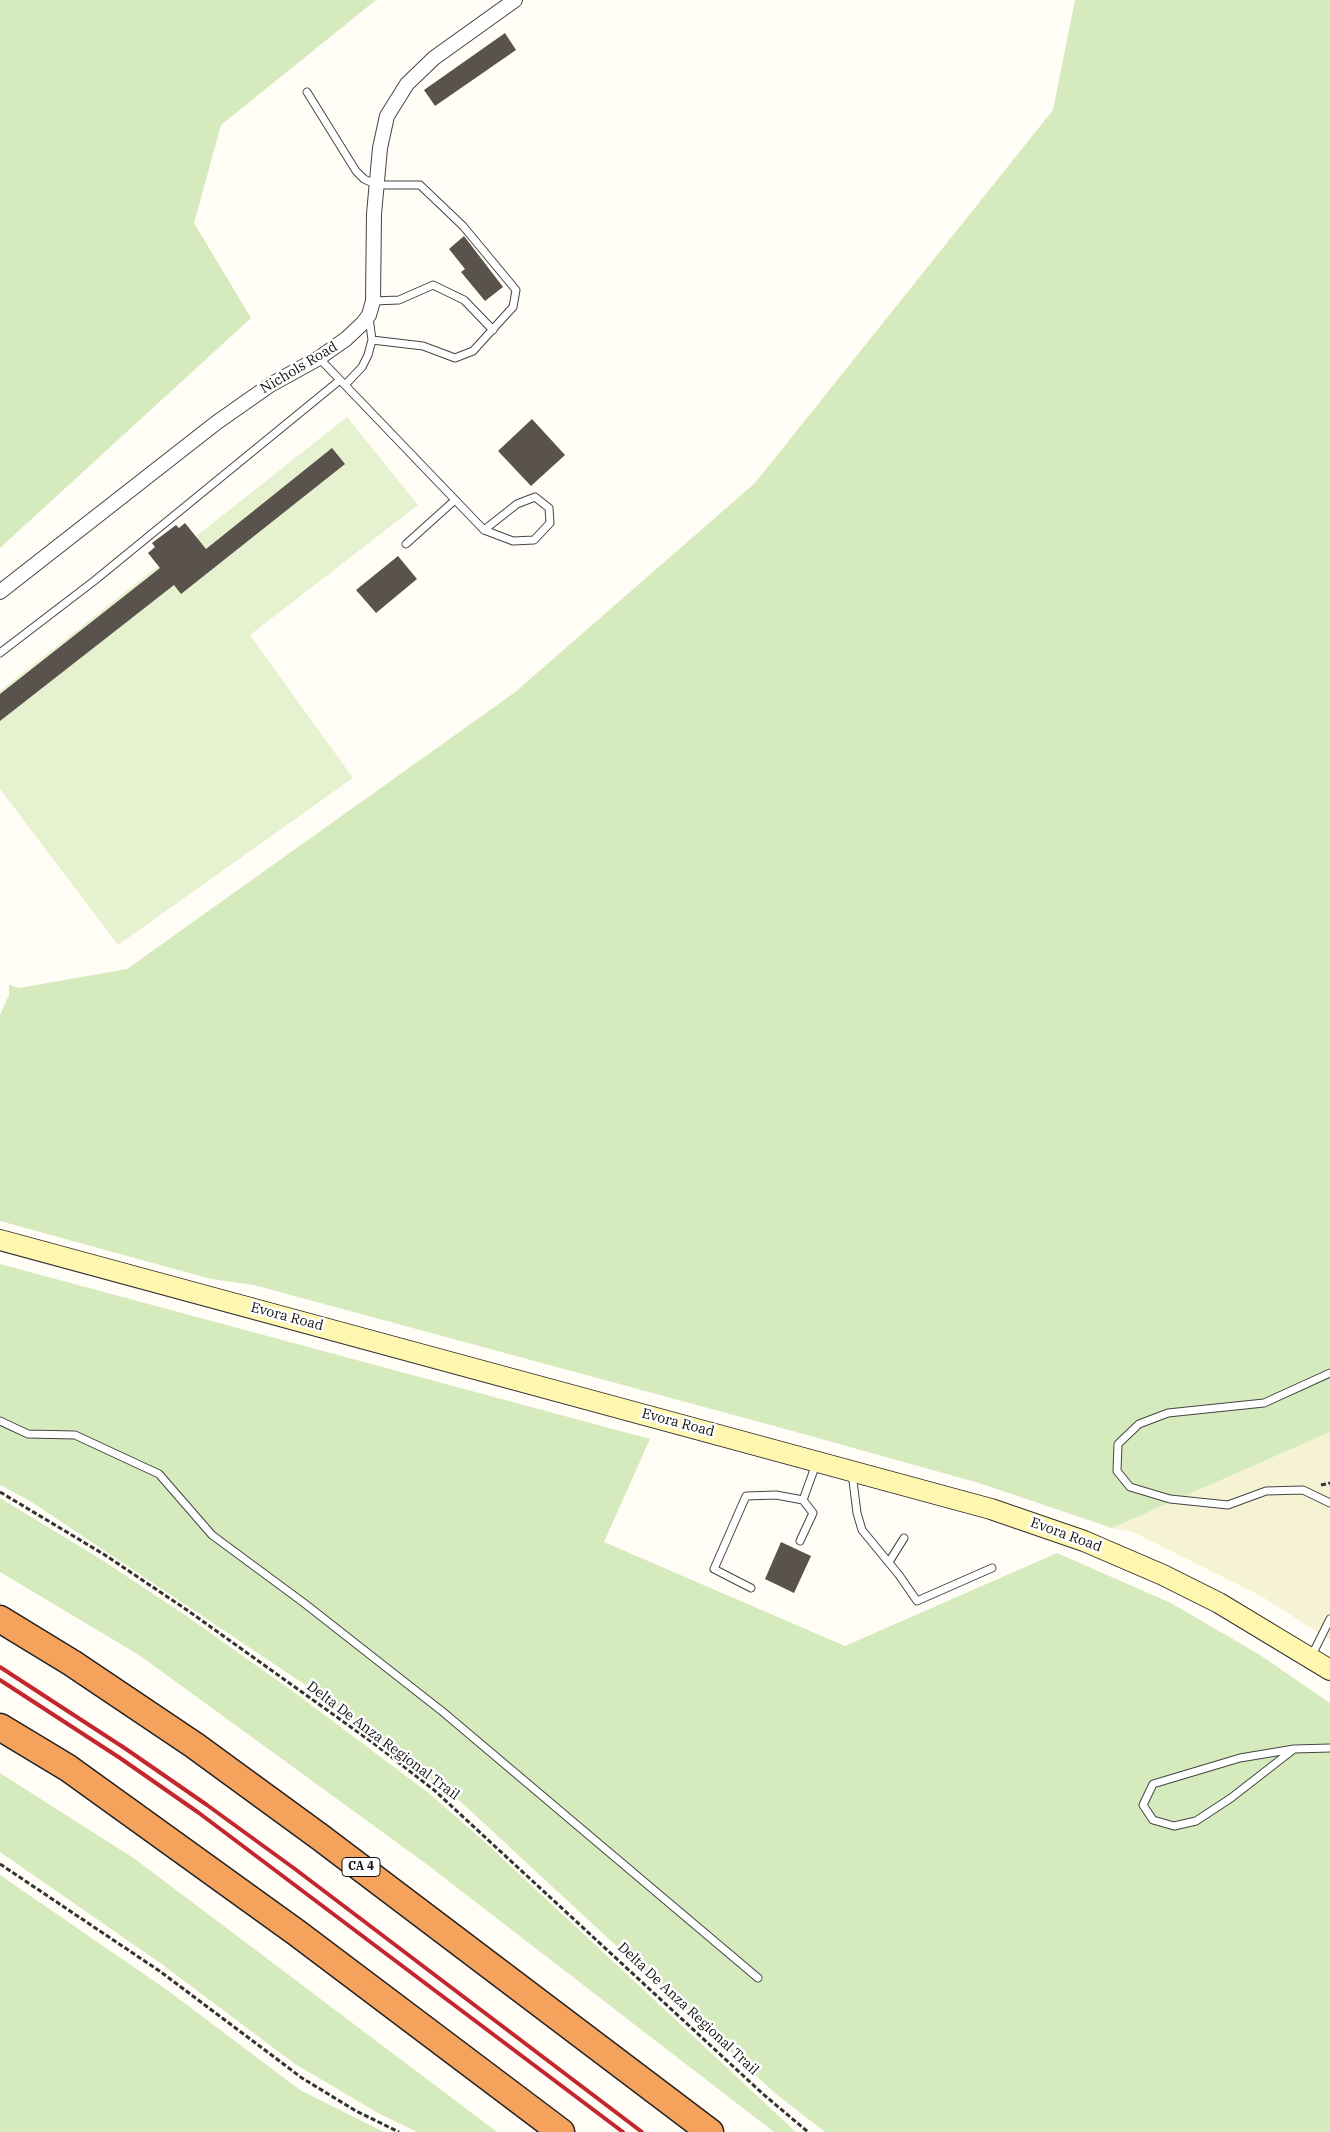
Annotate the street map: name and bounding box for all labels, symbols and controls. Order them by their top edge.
street label: Nichols Road [257,338,341,398]
street label: Evora Road [249,1299,325,1335]
street label: Evora Road [640,1405,716,1441]
street label: Evora Road [1028,1514,1104,1556]
street label: Delta De Anza Regional Trail [303,1678,463,1804]
road number: CA 4 [342,1858,380,1876]
street label: Delta De Anza Regional Trail [614,1939,762,2079]

